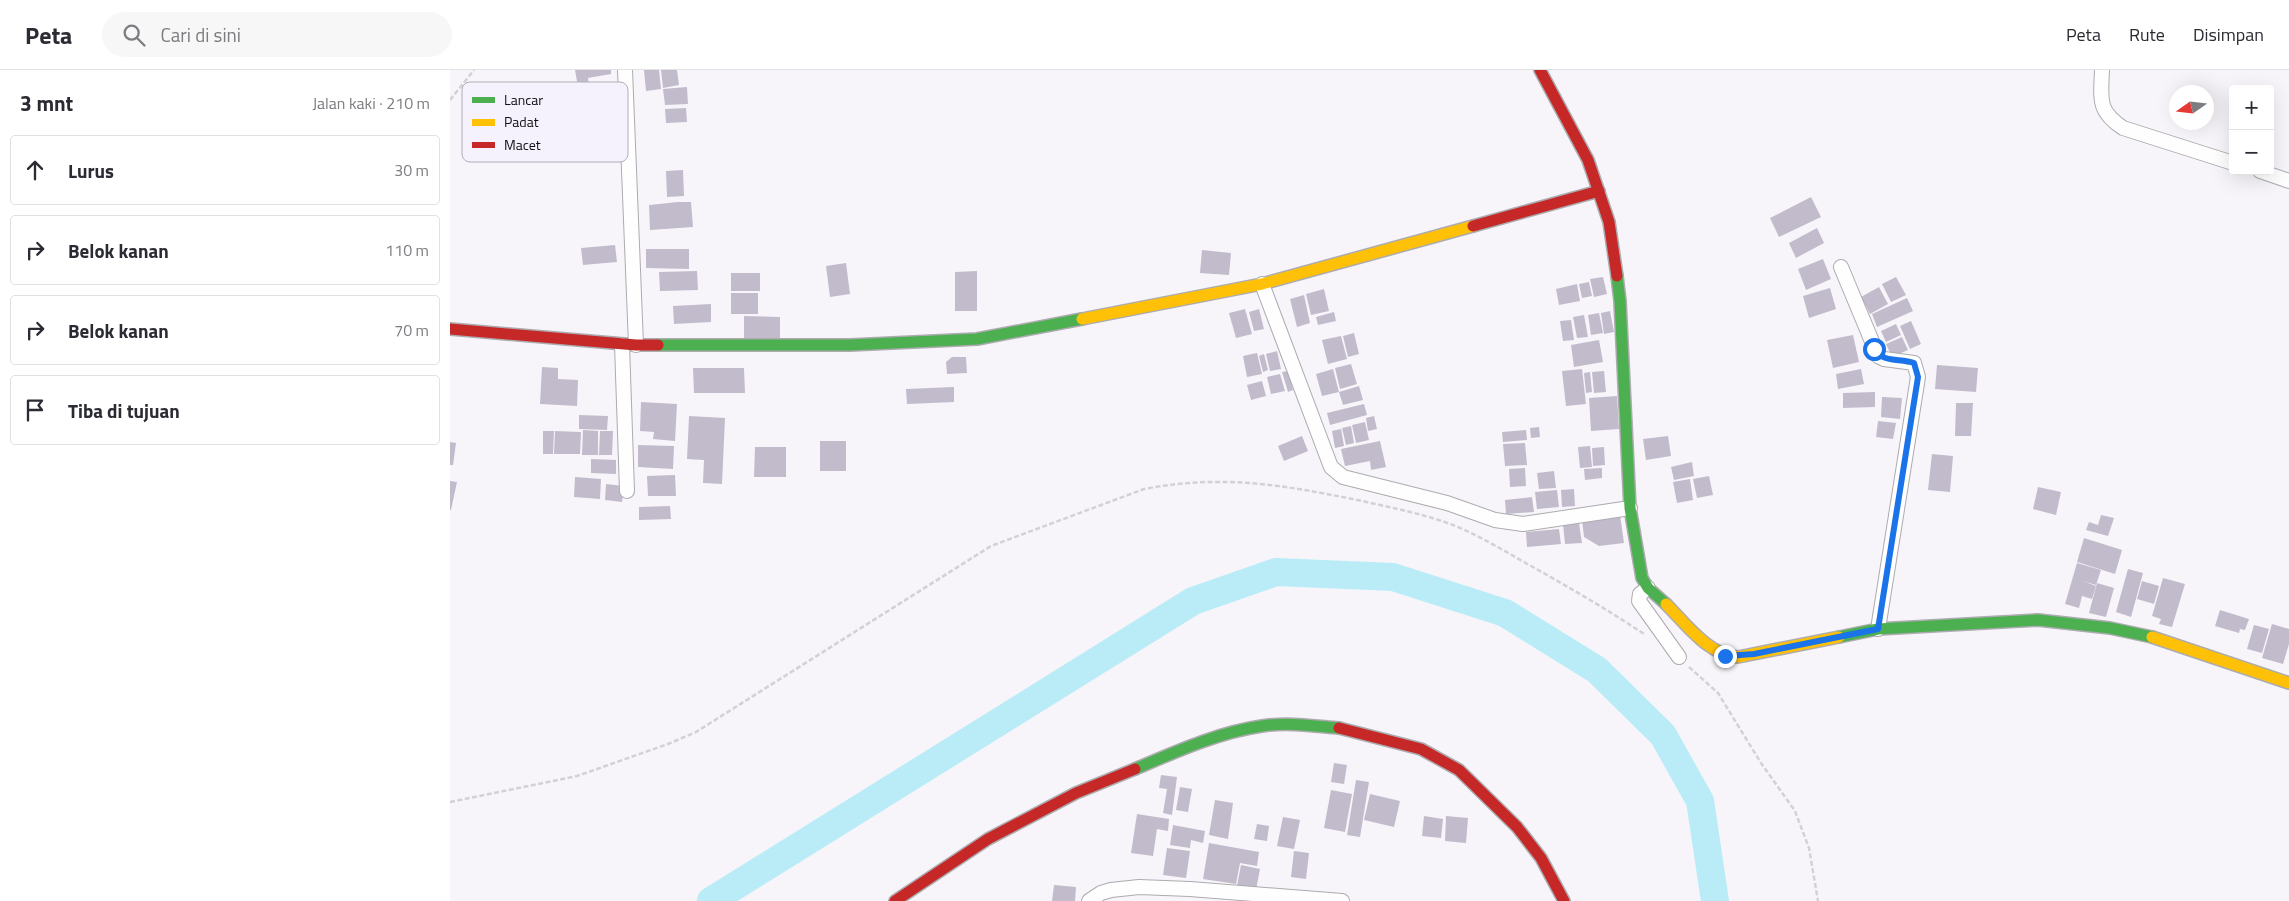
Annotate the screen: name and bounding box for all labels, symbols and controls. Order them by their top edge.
search box [102,12,452,57]
text: Peta [25,17,72,53]
text: Cari di sini [160,20,241,49]
icon: search [120,21,148,49]
text: Peta [2066,21,2101,48]
text: Rute [2129,21,2165,48]
text: Disimpan [2193,21,2264,48]
legend [462,82,628,162]
north arrow [2169,85,2214,130]
map controls [2229,85,2274,175]
button: + [2229,85,2274,130]
text: 3 mnt [20,87,73,119]
text: Lancar [504,89,543,110]
text: Jalan kaki · 210 m [312,91,430,115]
text: Padat [504,111,539,132]
button: − [2229,130,2274,175]
text: Macet [504,134,541,155]
icon: ahead [21,156,49,184]
text: Lurus [68,156,114,185]
text: 30 m [394,158,429,182]
icon: right [21,236,49,264]
text: Belok kanan [68,236,169,265]
text: 110 m [385,238,429,262]
icon: right [21,316,49,344]
text: Belok kanan [68,316,169,345]
text: 70 m [394,318,429,342]
route start [1863,338,1886,361]
icon: arrive [21,396,49,424]
text: Tiba di tujuan [68,396,180,425]
route end [1714,645,1737,668]

